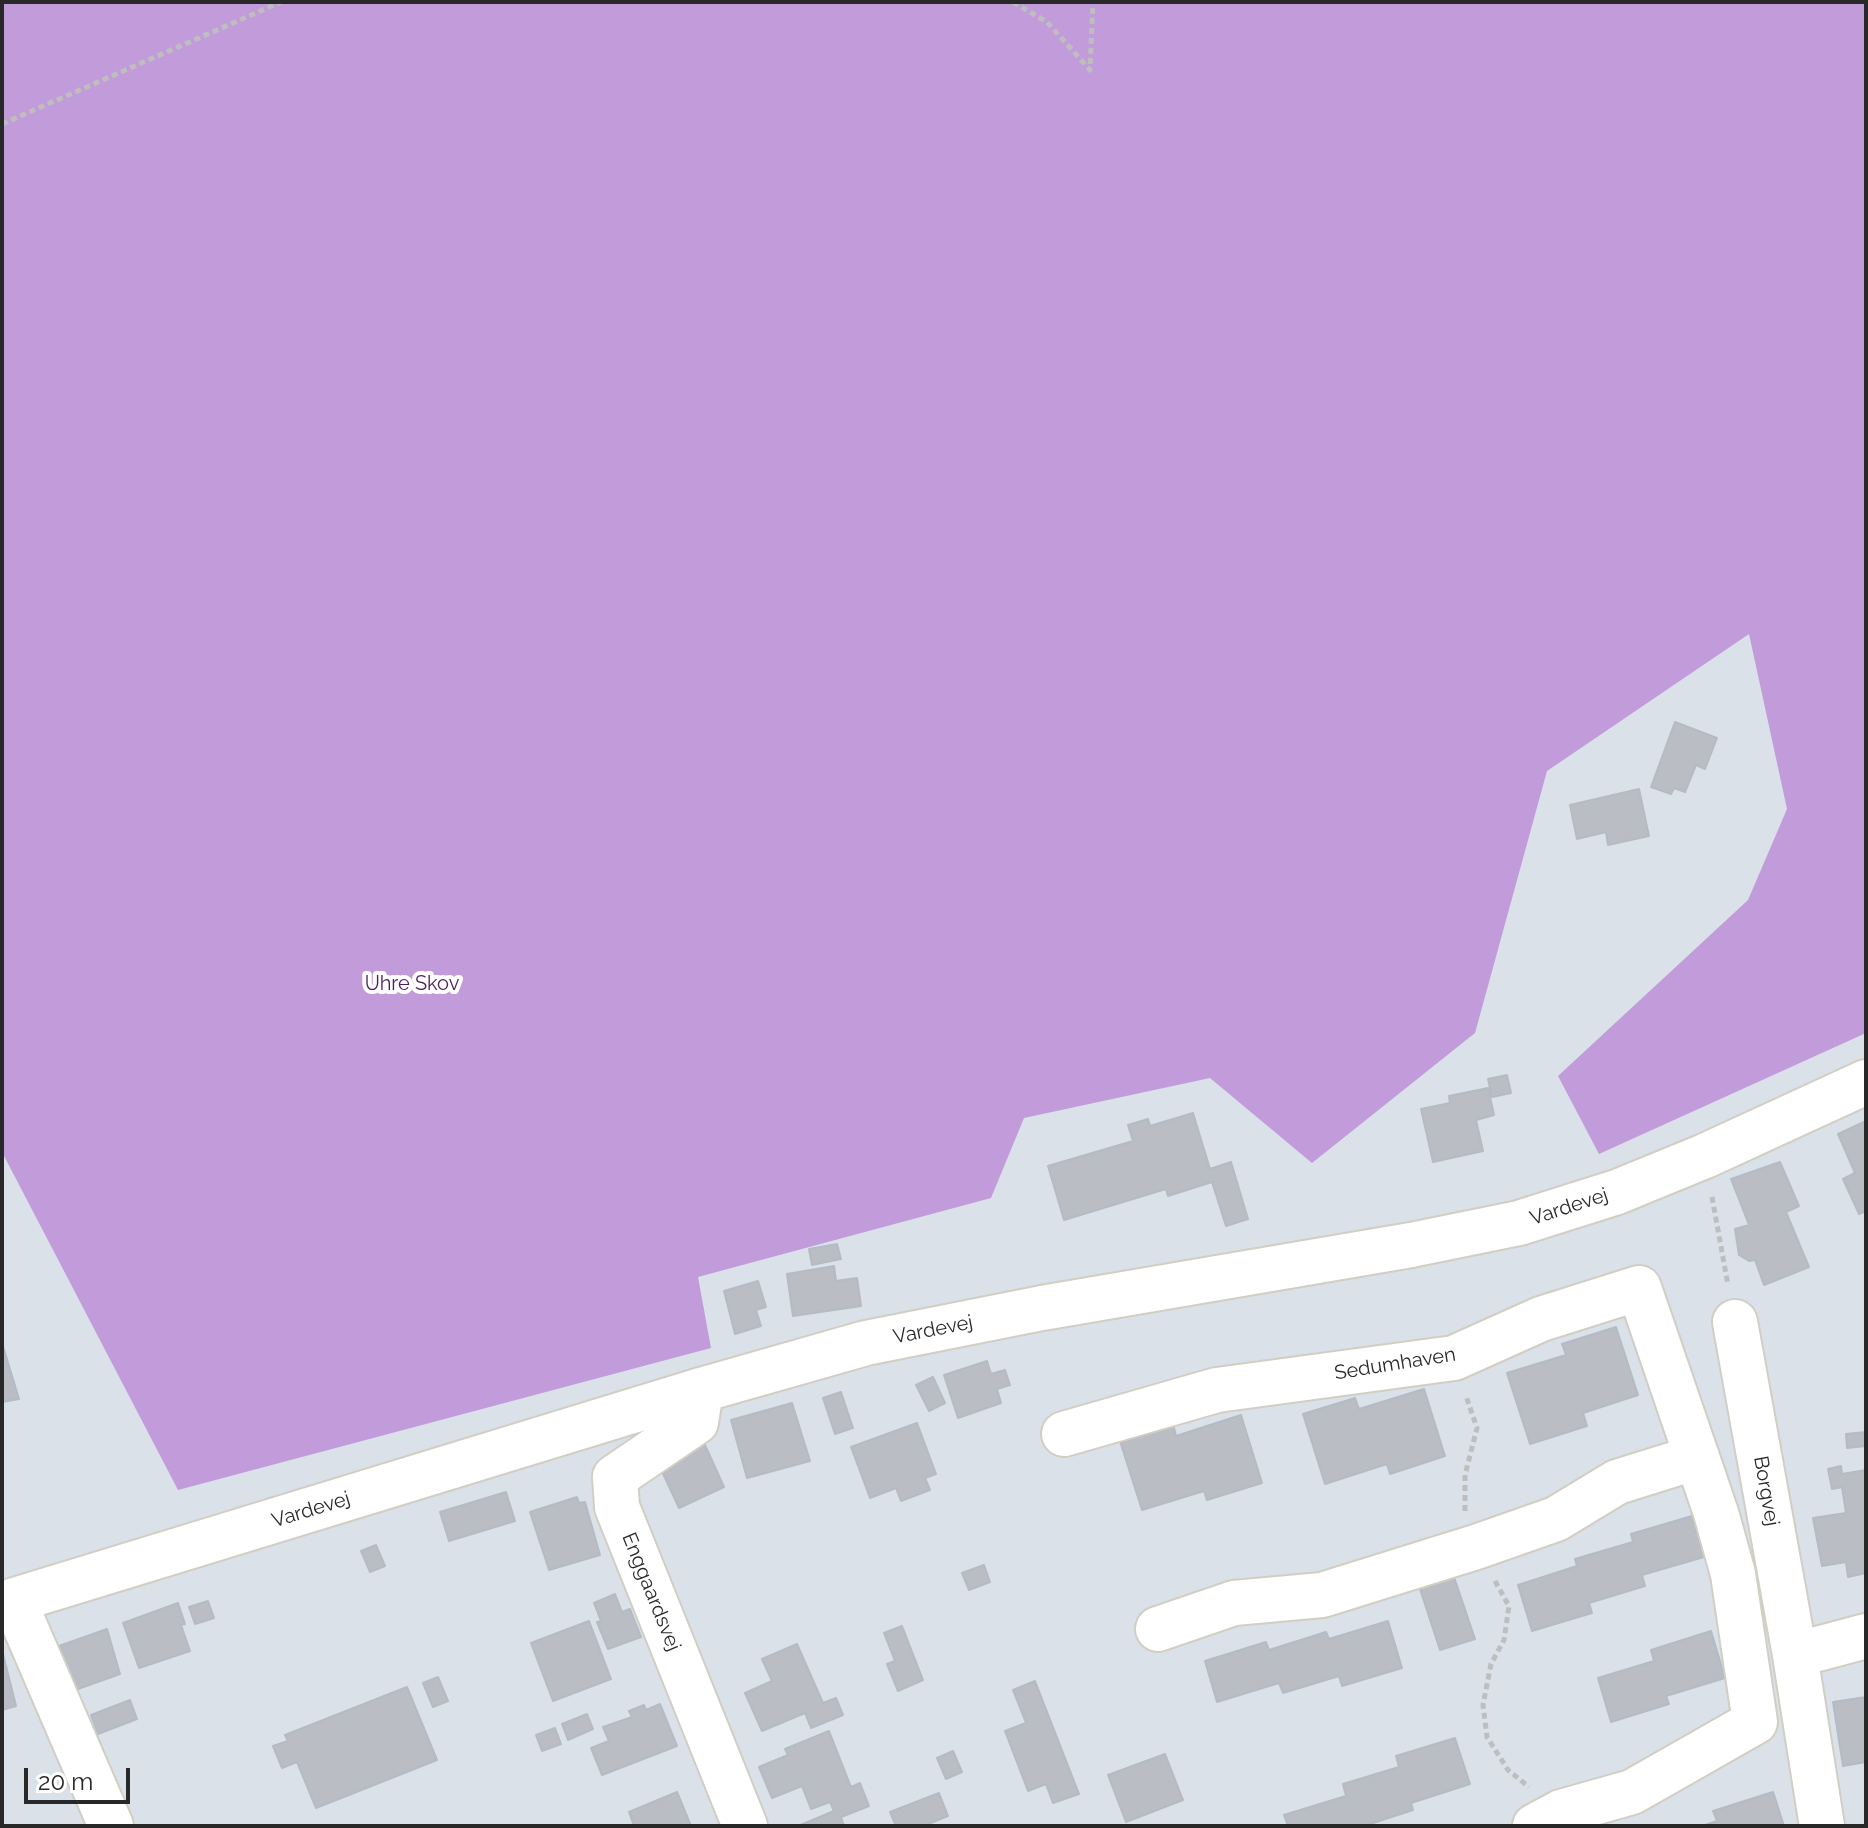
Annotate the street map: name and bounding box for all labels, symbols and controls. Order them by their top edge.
park label: Uhre Skov [365,972,459,996]
street label: Vardevej [1527,1183,1611,1231]
street label: Vardevej [891,1311,975,1349]
street label: Sedumhaven [1333,1343,1457,1385]
street label: Borgvej [1748,1454,1784,1528]
street label: Vardevej [269,1487,353,1533]
street label: Enggaardsvej [616,1529,686,1655]
scale bar [28,1752,134,1802]
text: 20 m [38,1767,93,1796]

